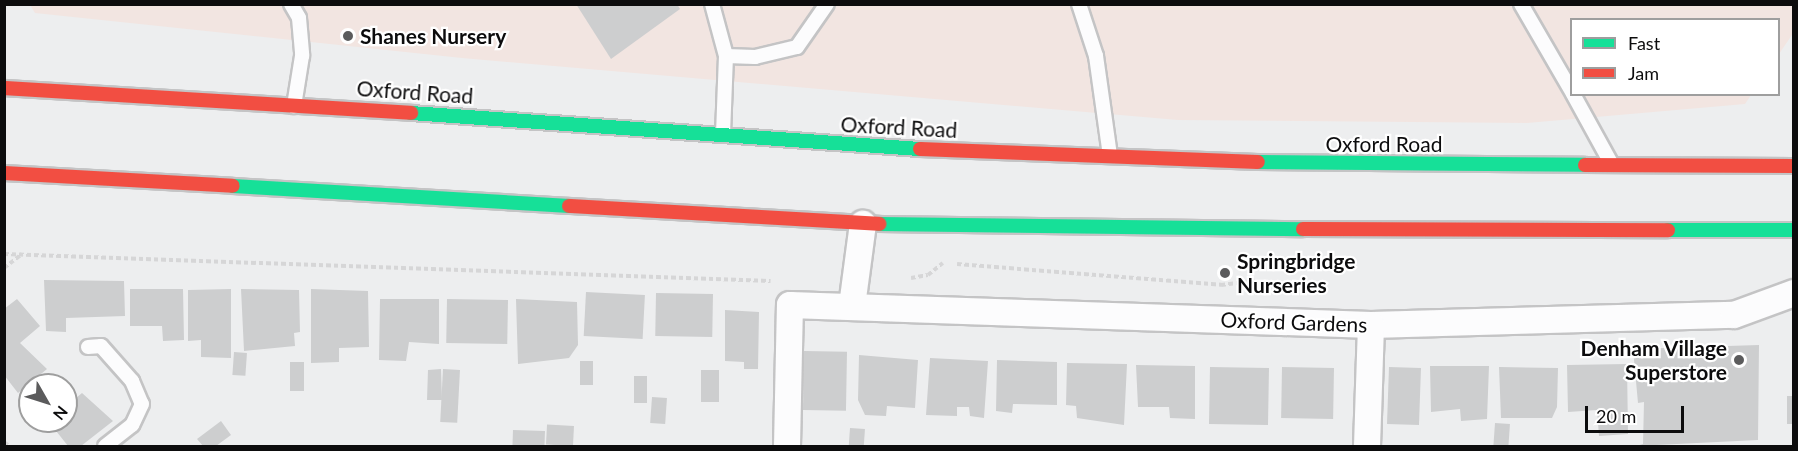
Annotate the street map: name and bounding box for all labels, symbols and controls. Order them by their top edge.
legend [1570,18,1780,96]
place label: Shanes Nursery [360,23,506,49]
marker: Shanes Nursery [341,29,355,43]
text: Fast [1628,32,1660,54]
text: Jam [1628,62,1659,84]
street label: Oxford Road [356,75,474,109]
street label: Oxford Road [840,111,958,143]
street label: Oxford Road [1326,131,1442,157]
place label: Springbridge Nurseries [1237,248,1355,298]
marker: Springbridge Nurseries [1218,266,1232,280]
street label: Oxford Gardens [1220,307,1368,337]
place label: Denham Village Superstore [1580,335,1727,385]
marker: Denham Village Superstore [1732,353,1746,367]
north arrow [18,373,78,433]
scale bar [1588,394,1687,432]
text: N [50,403,72,424]
text: 20 m [1596,405,1636,427]

